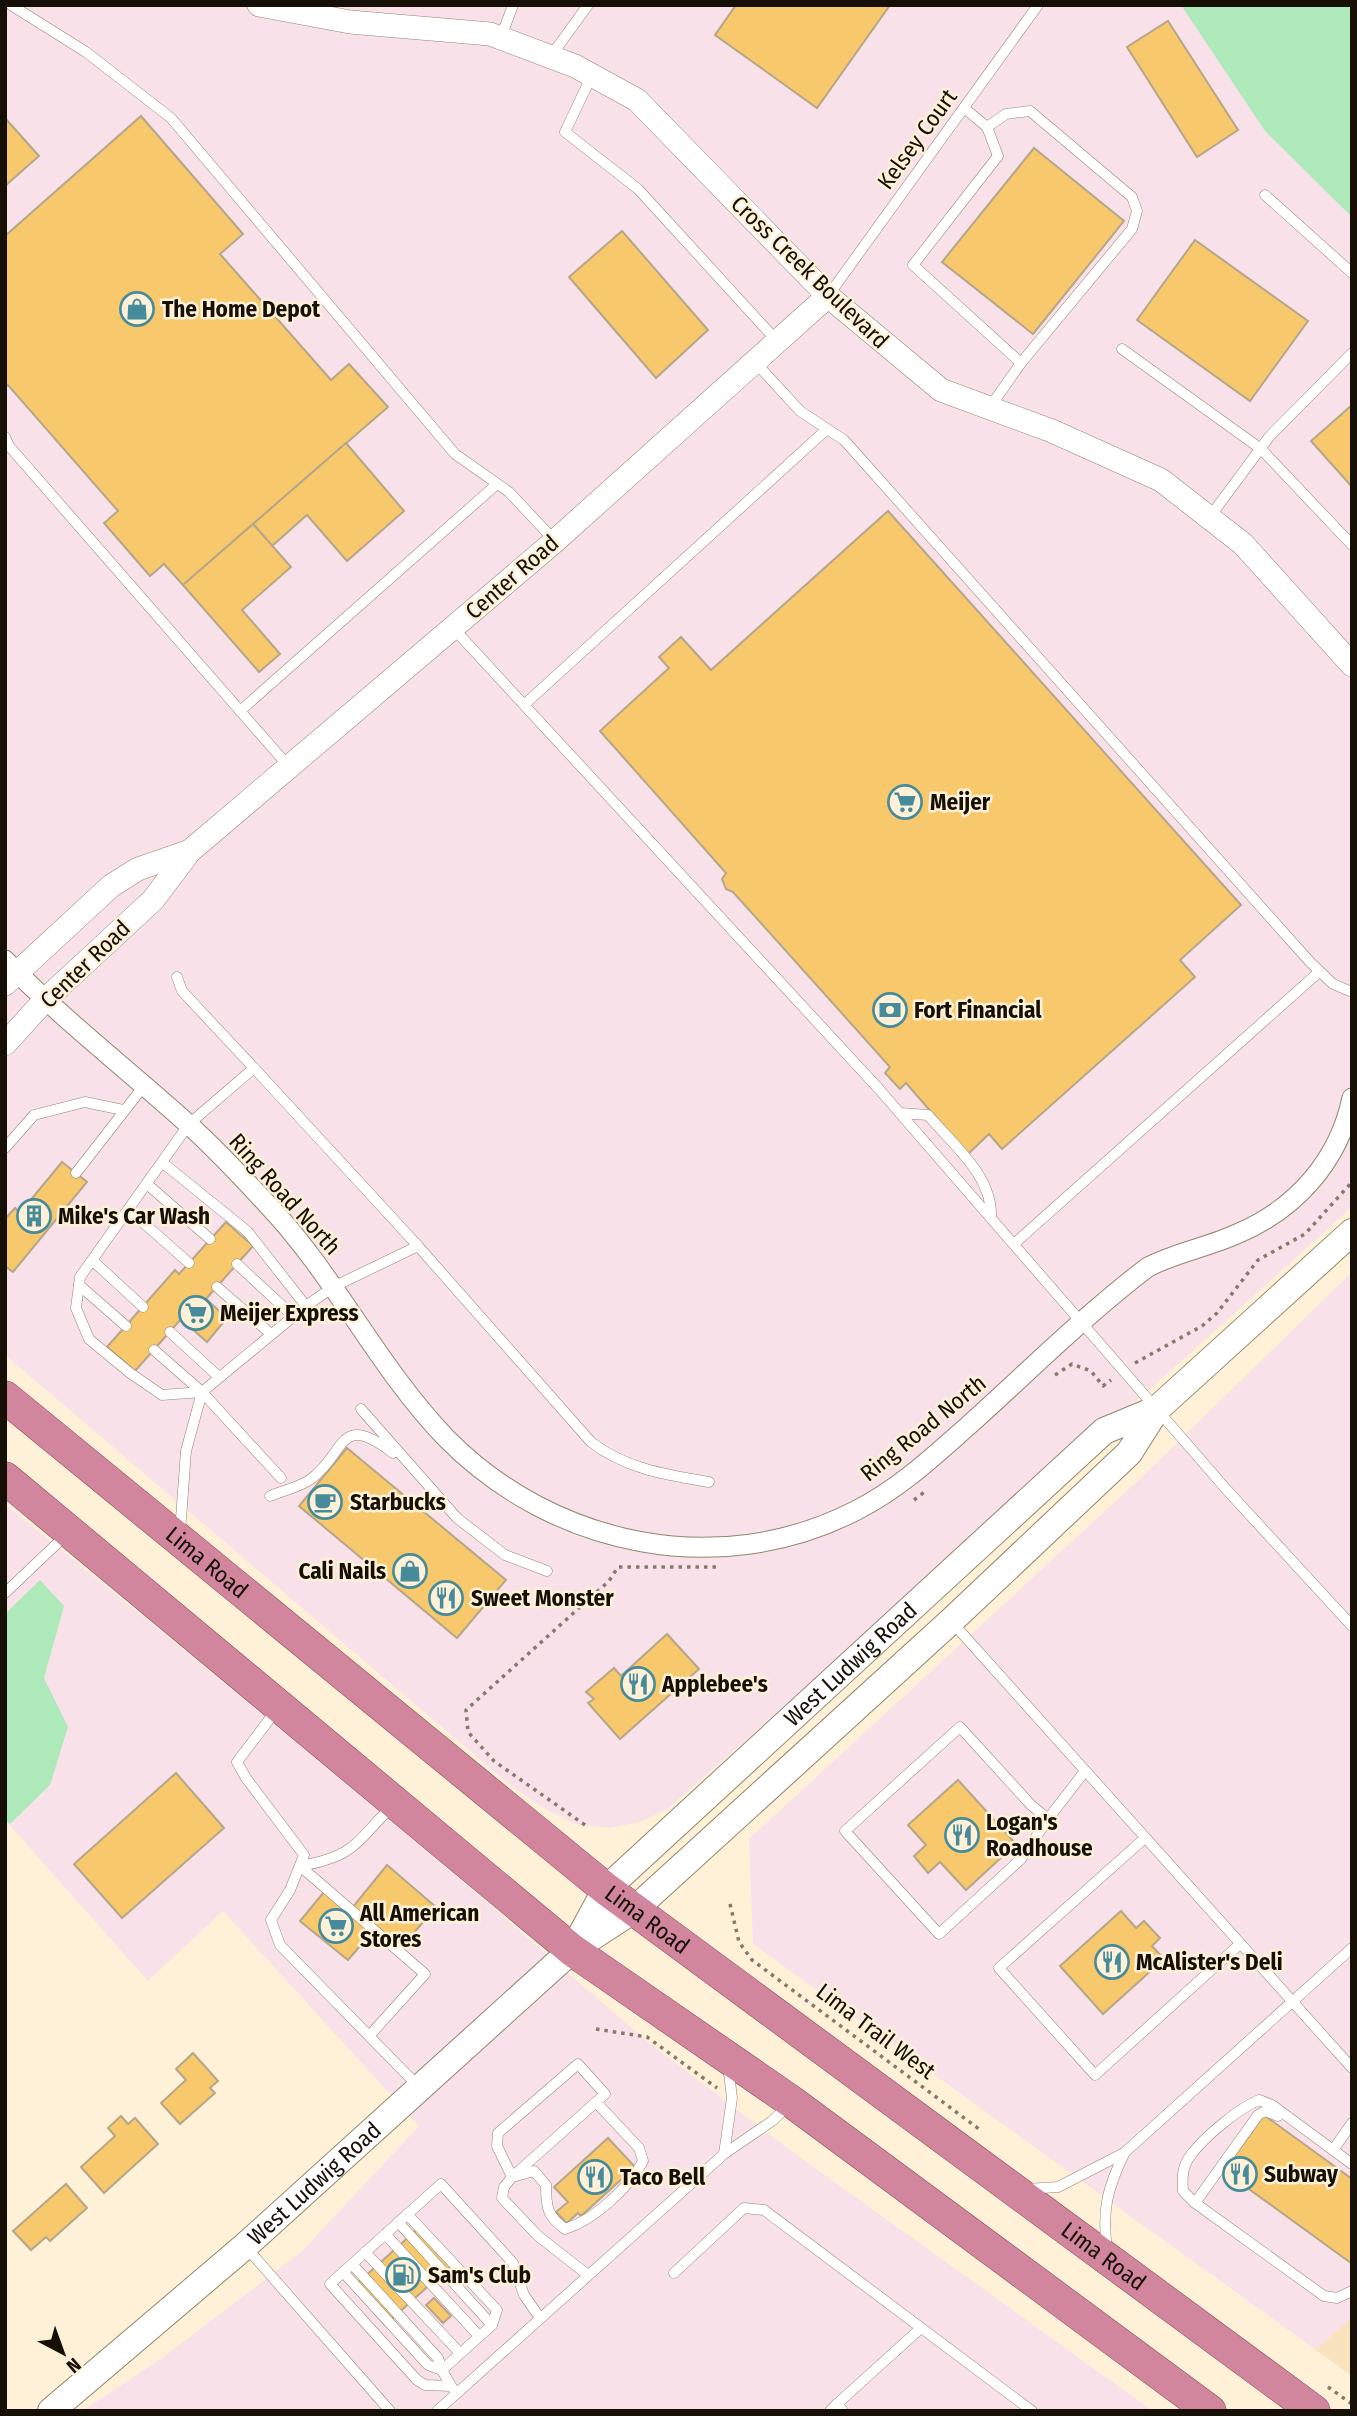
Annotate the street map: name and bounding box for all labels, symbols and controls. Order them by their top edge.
street label: Kelsey Court [871,83,963,195]
street label: Cross Creek Boulevard [725,190,895,354]
shop icon: The Home Depot [118,290,156,328]
place label: The Home Depot [162,295,321,323]
street label: Center Road [460,529,564,625]
supermarket icon: Meijer [886,783,924,821]
place label: Meijer [930,788,991,816]
street label: Center Road [34,914,136,1014]
bank icon: Fort Financial [871,991,909,1029]
place label: Fort Financial [914,996,1042,1024]
street label: Ring Road North [223,1128,347,1260]
building icon: Mike's Car Wash [15,1197,53,1235]
place label: Mike's Car Wash [58,1202,210,1230]
supermarket icon: Meijer Express [177,1294,215,1332]
place label: Meijer Express [220,1299,359,1327]
street label: Ring Road North [855,1369,991,1487]
cafe icon: Starbucks [306,1483,344,1521]
place label: Starbucks [350,1488,446,1516]
street label: Lima Road [160,1520,254,1604]
shop icon: Cali Nails [391,1552,429,1590]
place label: Cali Nails [298,1557,386,1585]
restaurant icon: Sweet Monster [427,1579,465,1617]
place label: Sweet Monster [471,1584,614,1612]
street label: West Ludwig Road [778,1596,923,1732]
restaurant icon: Applebee's [619,1665,657,1703]
place label: Applebee's [661,1670,768,1698]
place label: Logan's Roadhouse [986,1808,1093,1862]
restaurant icon: Logan's Roadhouse [943,1816,981,1854]
street label: Lima Road [600,1879,695,1960]
place label: All American Stores [359,1899,479,1953]
supermarket icon: All American Stores [317,1907,355,1945]
restaurant icon: McAlister's Deli [1093,1943,1131,1981]
place label: McAlister's Deli [1136,1948,1283,1976]
street label: Lima Trail West [811,1977,941,2085]
street label: West Ludwig Road [242,2116,387,2251]
restaurant icon: Subway [1221,2155,1259,2193]
restaurant icon: Taco Bell [576,2158,614,2196]
place label: Subway [1264,2160,1339,2188]
place label: Taco Bell [620,2163,706,2191]
street label: Lima Road [1056,2216,1151,2296]
fuel station icon: Sam's Club [384,2256,422,2294]
place label: Sam's Club [428,2261,531,2289]
north arrow [28,2318,98,2388]
text: N [62,2353,86,2378]

